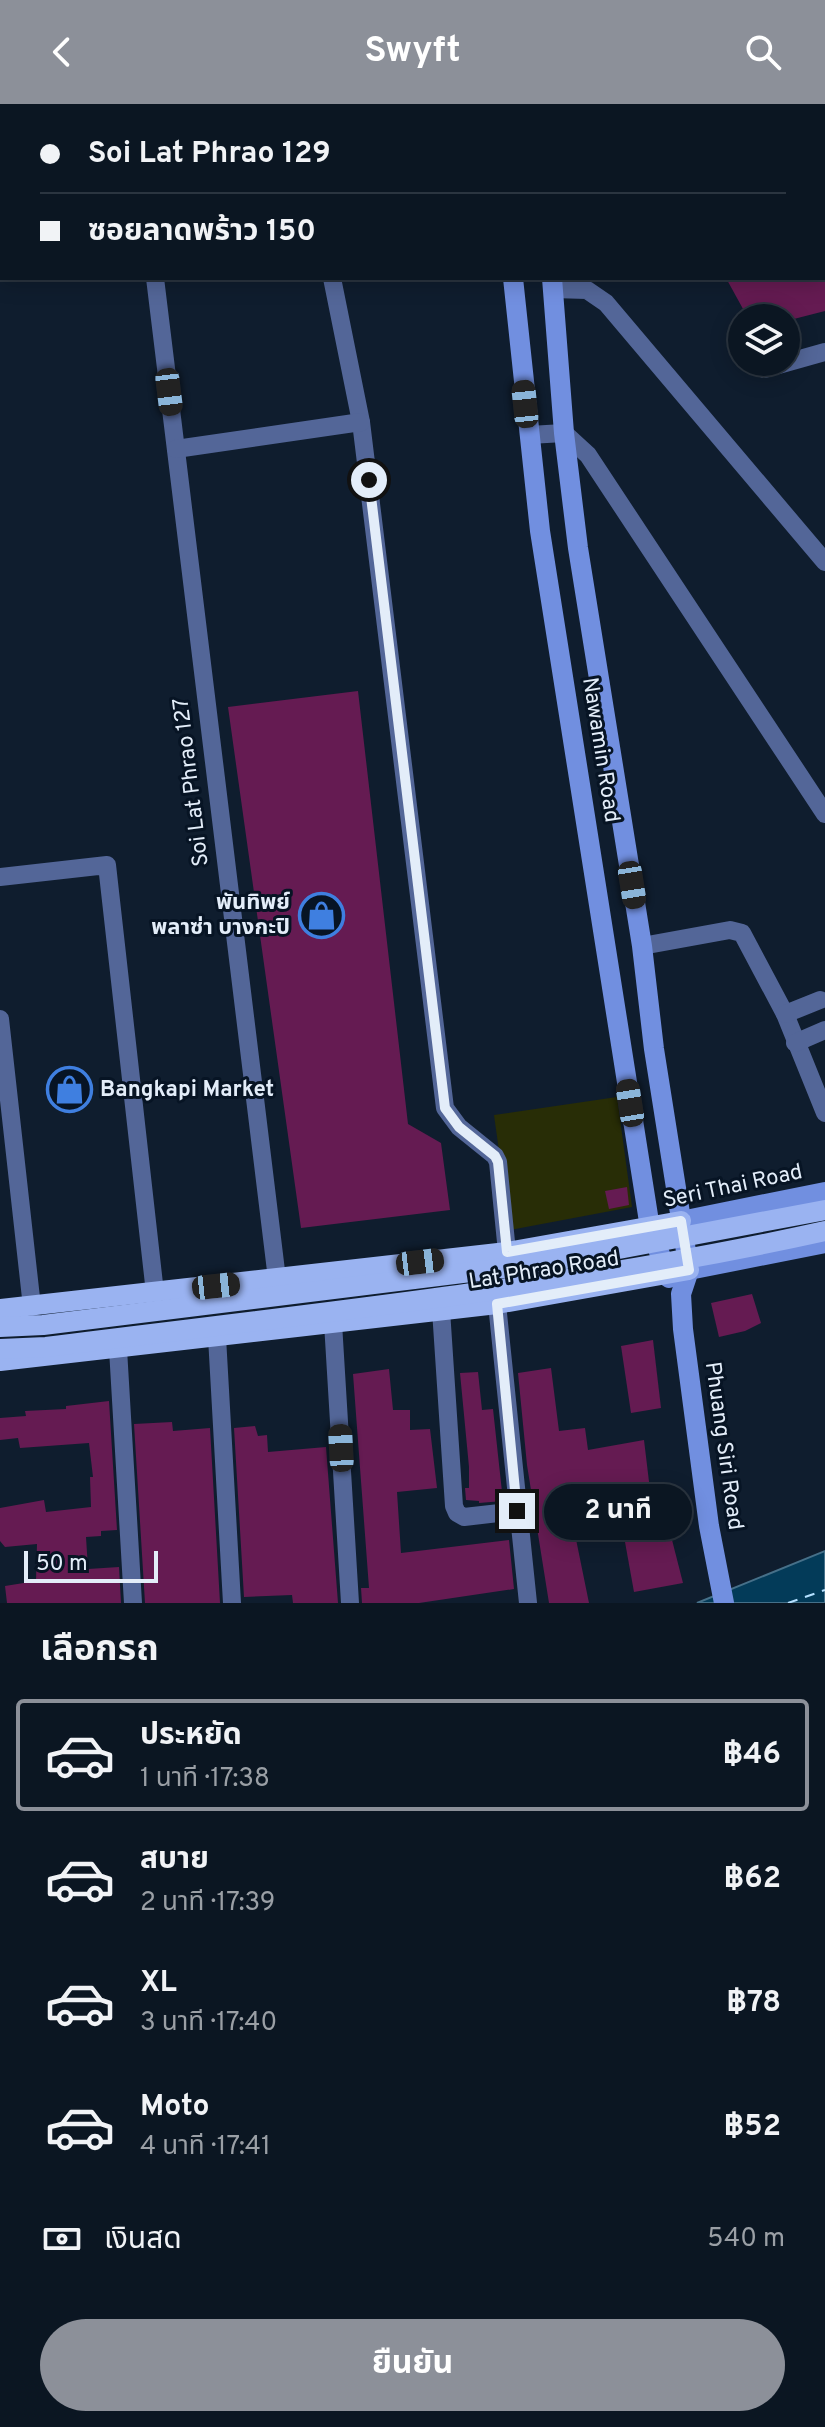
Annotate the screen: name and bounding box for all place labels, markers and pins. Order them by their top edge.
place label: พันทิพย์ พลาซ่า บางกะปิ [151,890,290,942]
shop icon: พันทิพย์ พลาซ่า บางกะปิ [297,892,345,940]
shop icon: Bangkapi Market [45,1066,93,1114]
place label: Bangkapi Market [100,1077,274,1104]

